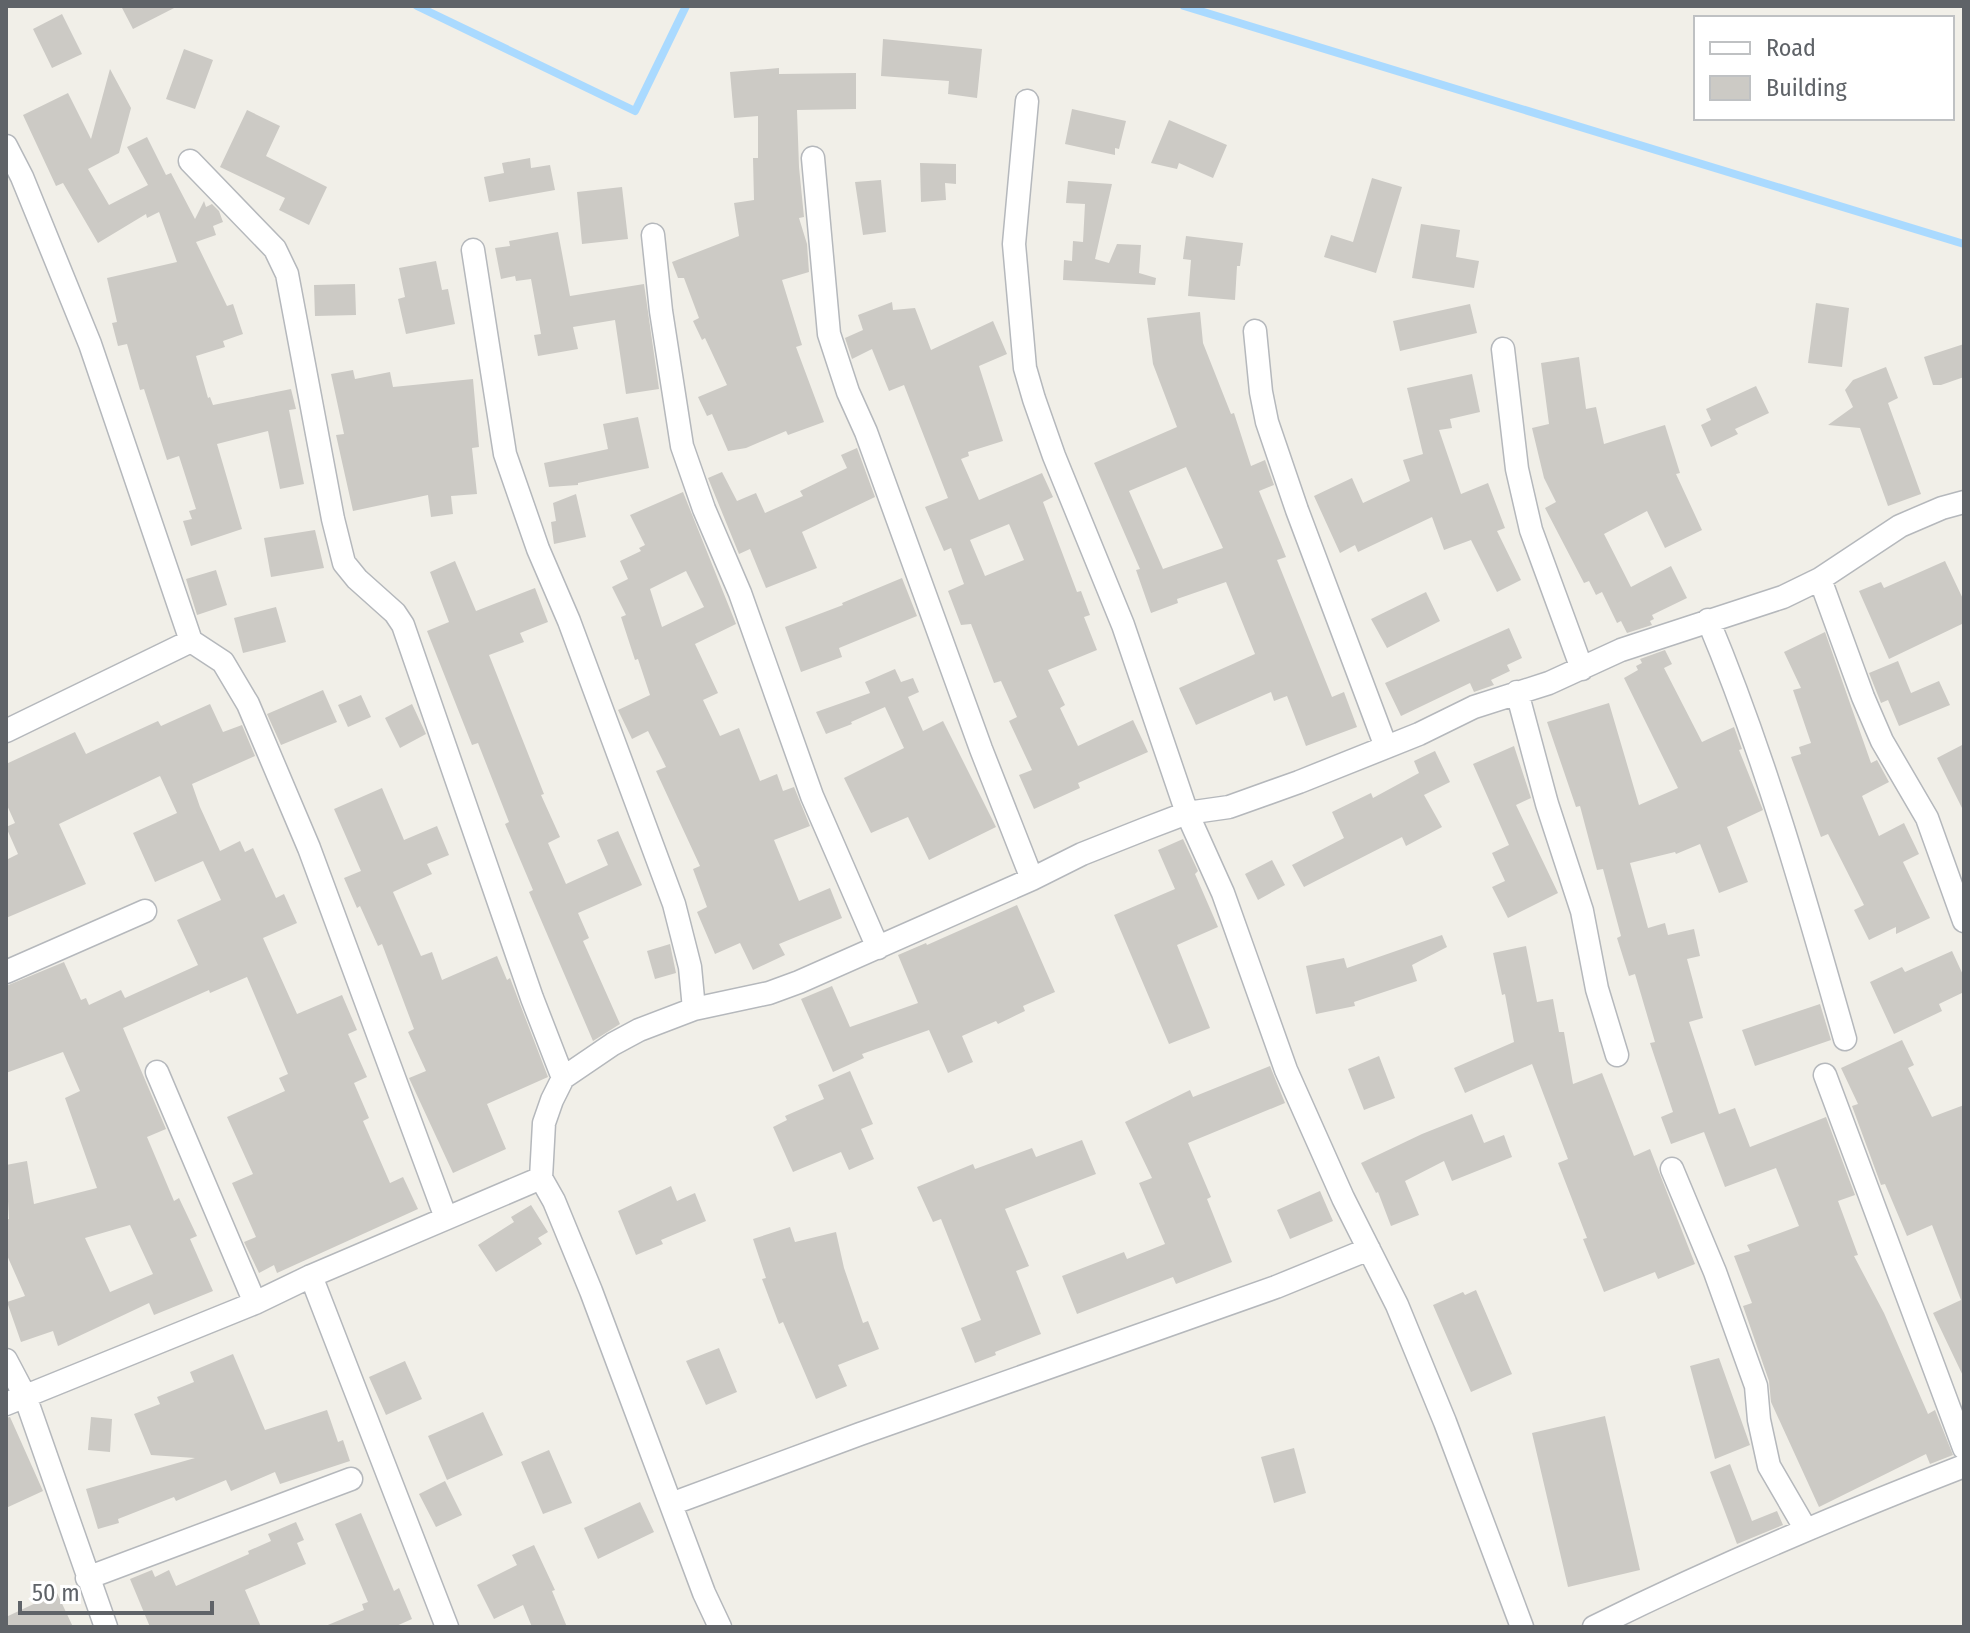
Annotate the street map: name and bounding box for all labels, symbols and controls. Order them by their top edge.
legend [1694,16,1954,120]
text: Road [1766,34,1816,62]
text: Building [1766,74,1848,102]
scale bar [20,1565,212,1615]
text: 50 m [32,1579,80,1607]

